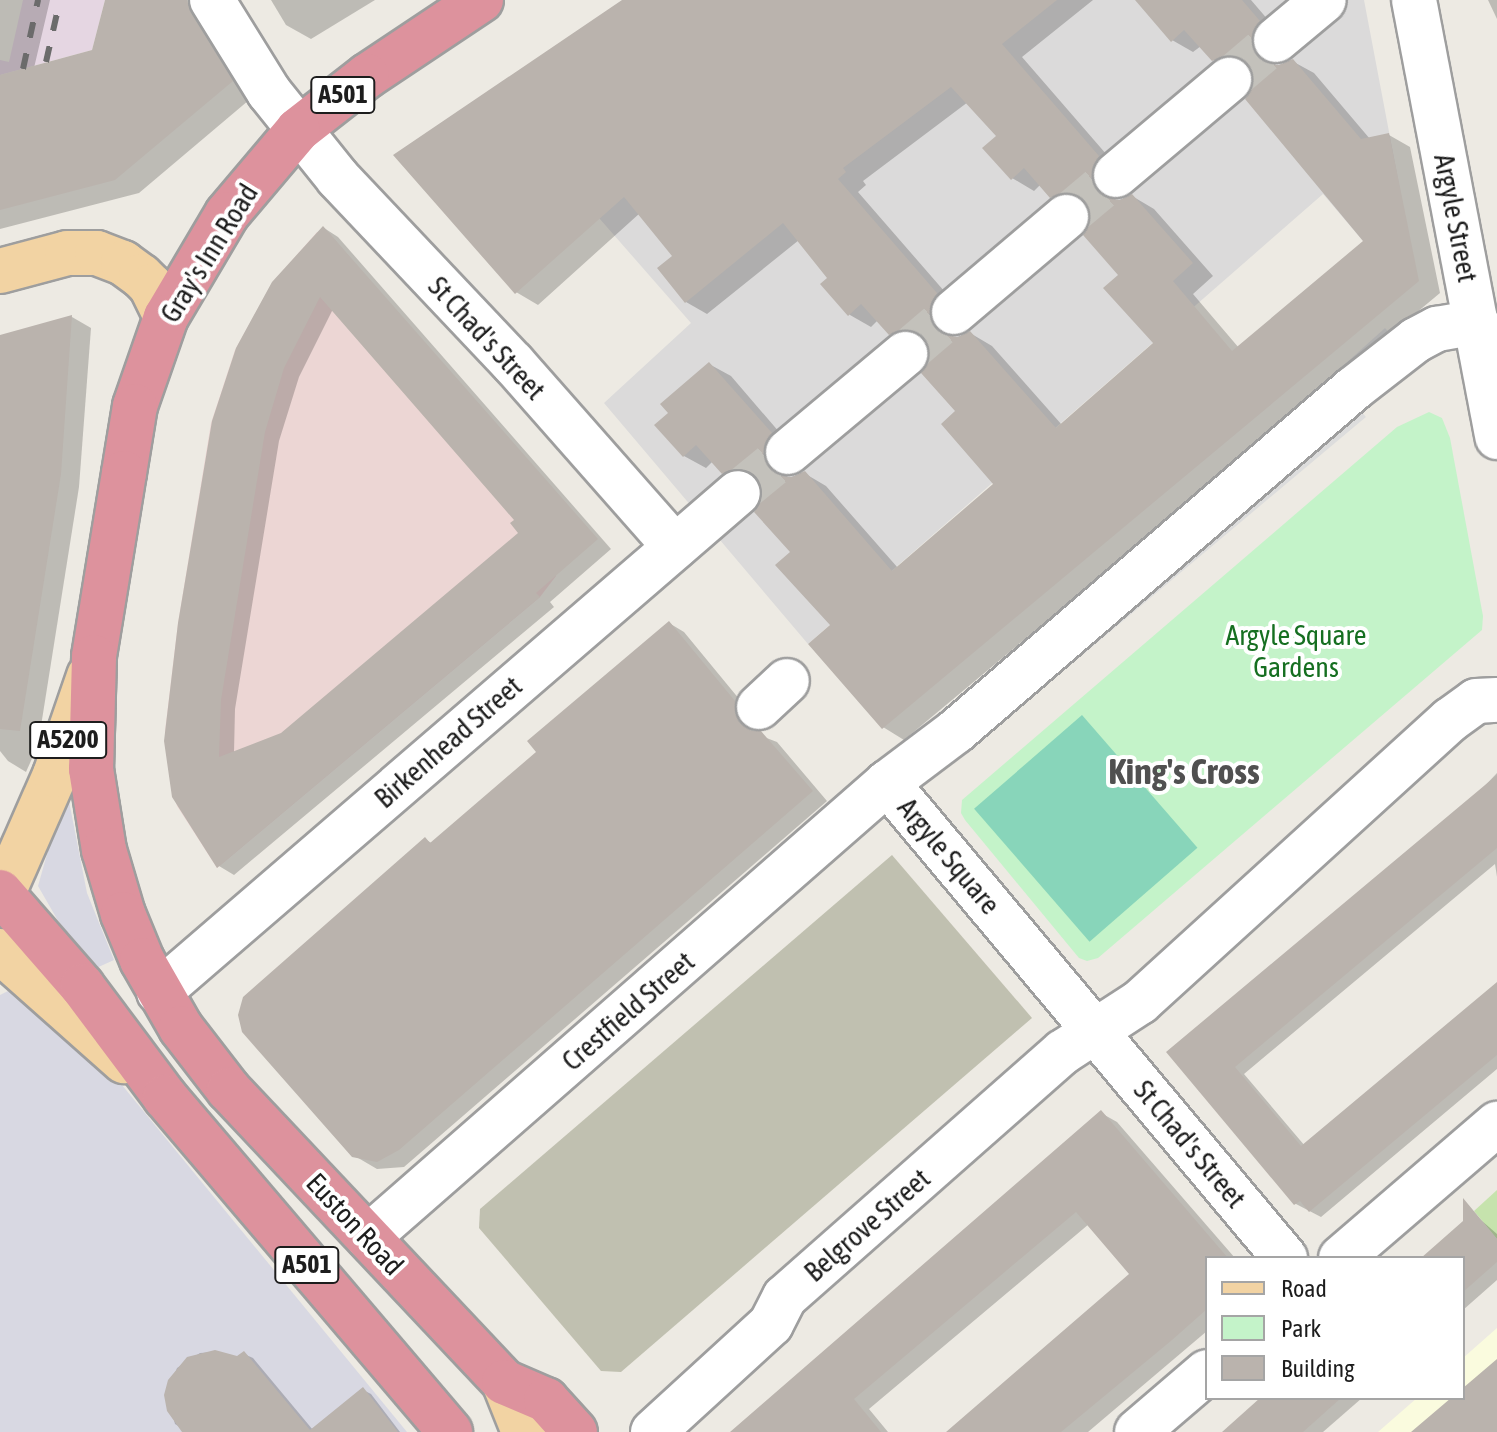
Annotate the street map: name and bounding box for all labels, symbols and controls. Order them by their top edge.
road number: A501 [309,73,377,117]
street label: Argyle Street [1427,151,1485,285]
street label: Gray's Inn Road [153,178,265,328]
street label: St Chad's Street [422,270,552,406]
park label: Argyle Square Gardens [1226,618,1366,684]
street label: Birkenhead Street [368,669,528,815]
road number: A5200 [28,718,108,762]
district label: King's Cross [1108,750,1260,794]
street label: Argyle Square [891,791,1007,921]
street label: Crestfield Street [555,944,701,1078]
street label: St Chad's Street [1127,1073,1253,1215]
street label: Belgrove Street [797,1161,937,1289]
street label: Euston Road [299,1166,411,1282]
road number: A501 [273,1243,341,1287]
legend [1205,1256,1465,1400]
text: Road [1281,1275,1327,1302]
text: Park [1281,1315,1321,1342]
text: Building [1281,1355,1354,1382]

